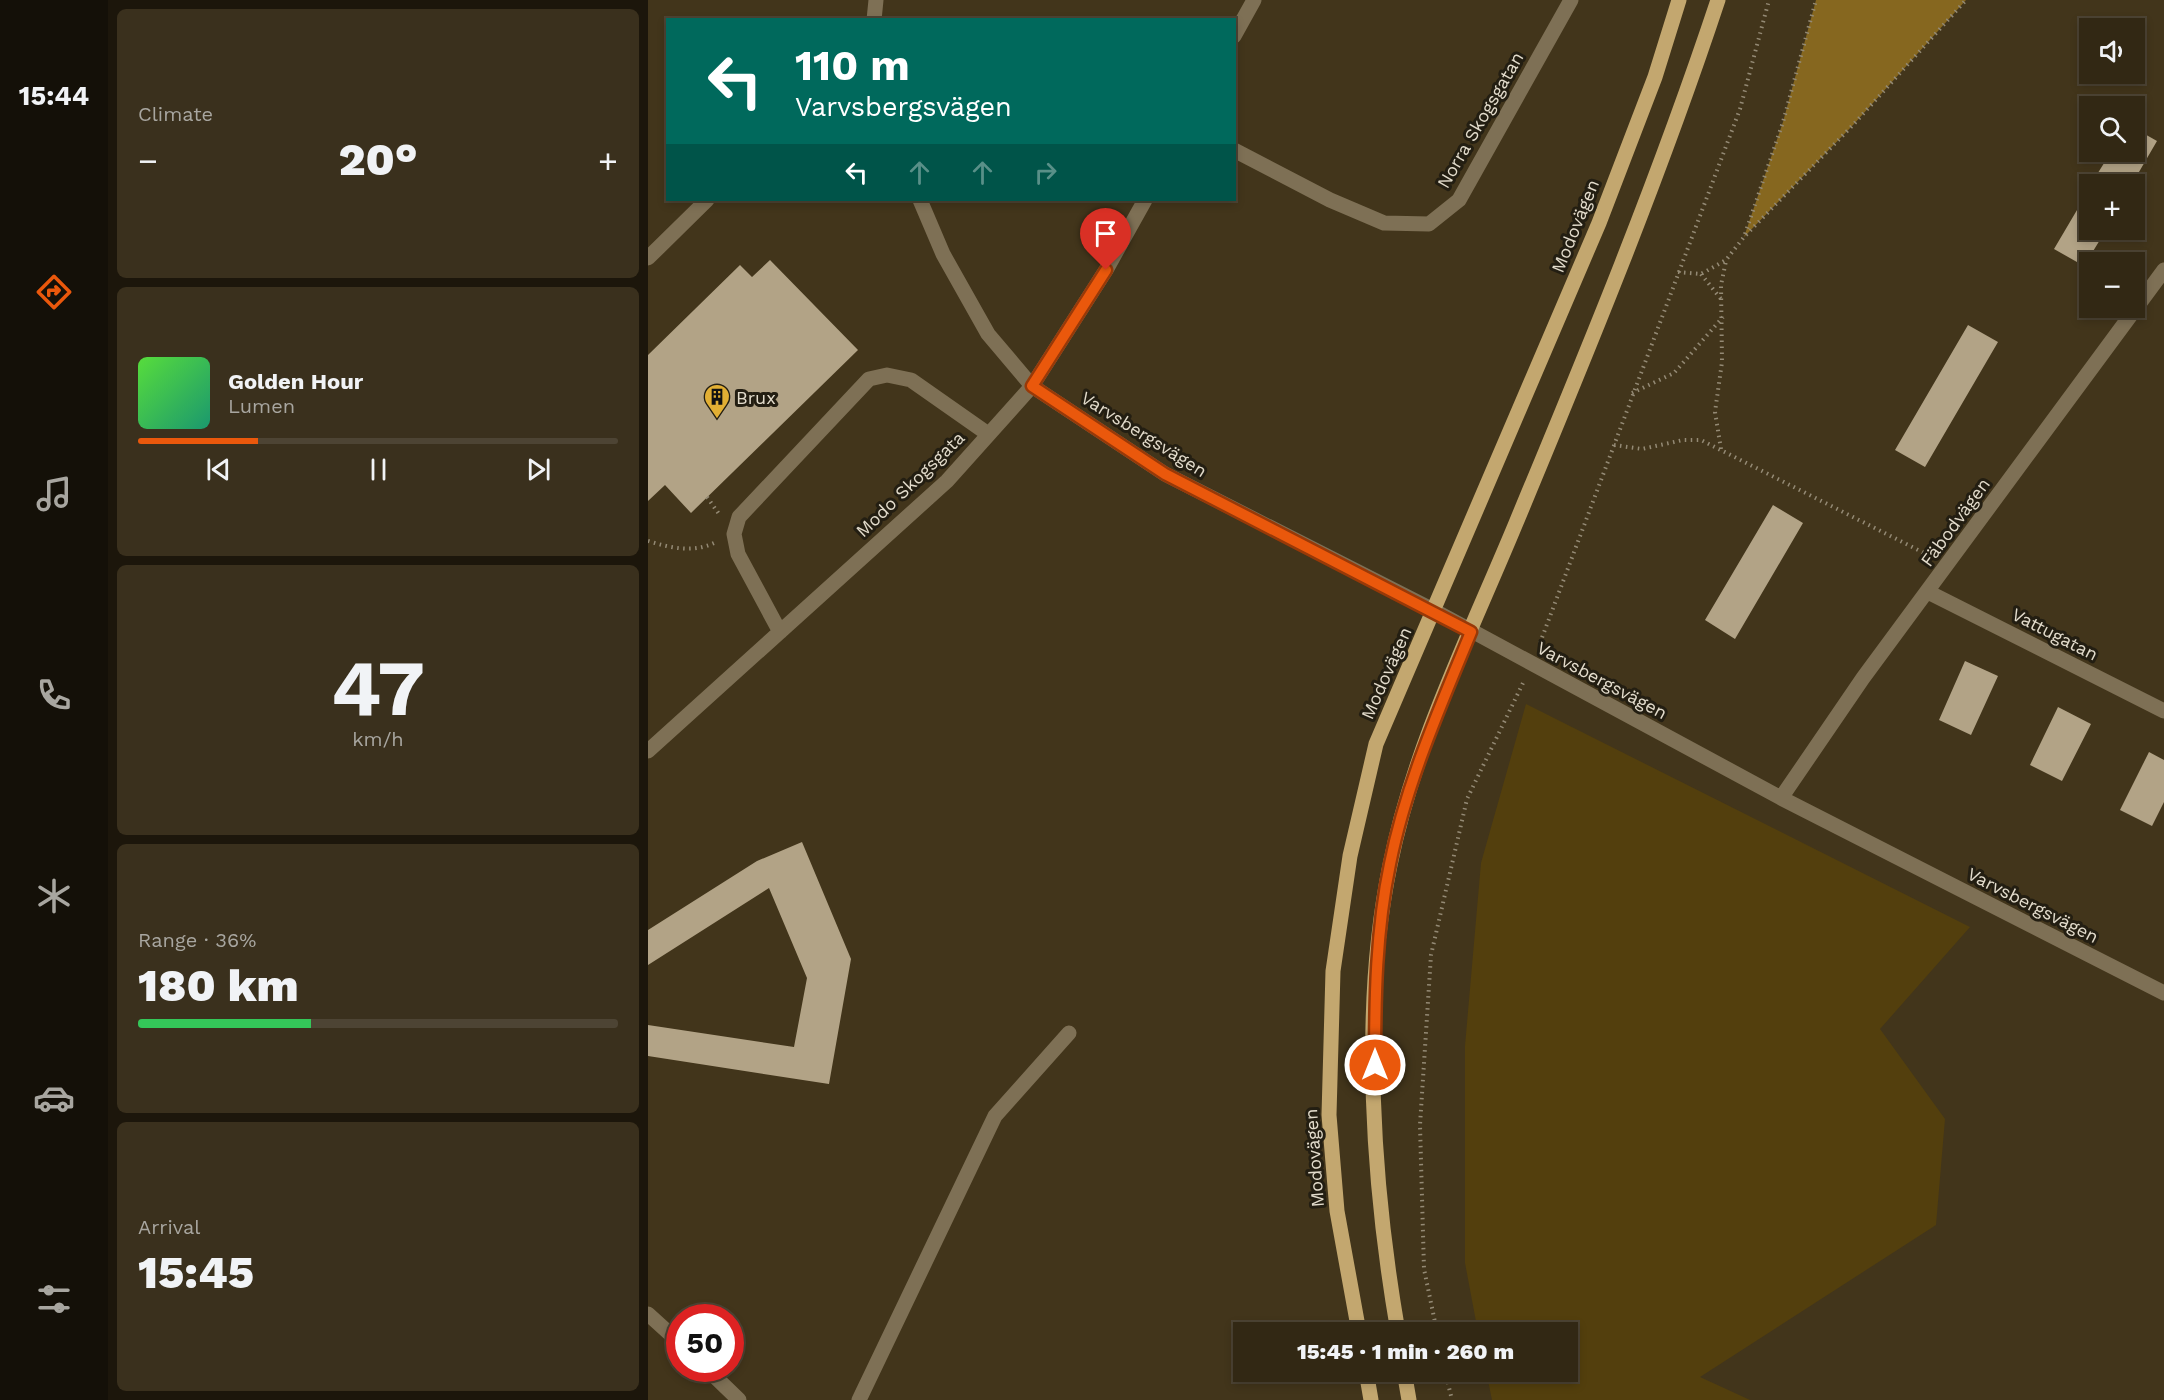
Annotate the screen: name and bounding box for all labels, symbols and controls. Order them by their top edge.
map controls [2079,18,2145,318]
button: sound [2079,18,2145,84]
text: 110 m [795,41,910,90]
icon: left [696,42,774,120]
street label: Norra Skogsgatan [1432,48,1528,192]
text: 15:44 [19,80,89,112]
text: Varvsbergsvägen [795,91,1012,123]
button: search [2079,96,2145,162]
text: Climate [138,102,213,126]
text: 20° [338,133,418,186]
text: − [138,141,158,180]
text: + [598,141,618,180]
icon: left [840,156,873,189]
icon: ahead [903,156,936,189]
icon: ahead [966,156,999,189]
icon: right [1029,156,1062,189]
button: + [2079,174,2145,240]
street label: Modovägen [1547,176,1603,276]
pin [1080,208,1131,270]
icon: arrive [1089,217,1122,250]
button: − [2079,252,2145,318]
icon: directions [33,271,75,313]
text: Golden Hour [228,369,363,394]
building icon: Brux [702,382,732,420]
place label: Brux [736,387,776,408]
street label: Varvsbergsvägen [1077,387,1211,481]
text: Lumen [228,394,295,418]
street label: Modo Skogsgata [851,427,969,541]
icon: previous [202,453,235,486]
icon: pause [362,453,395,486]
icon: next [522,453,555,486]
icon: music [33,473,75,515]
street label: Fäbodvägen [1916,474,1994,570]
street label: Vattugatan [2008,603,2102,665]
street label: Modovägen [1356,624,1416,722]
street label: Varvsbergsvägen [1533,637,1671,723]
text: 47 [331,642,425,734]
icon: phone [33,674,75,716]
text: km/h [352,727,404,751]
street label: Varvsbergsvägen [1964,863,2102,947]
icon: climate [33,875,75,917]
text: Range · 36% [138,928,256,952]
text: 180 km [138,959,299,1012]
position arrow [1343,1033,1407,1097]
icon: car [33,1077,75,1119]
street label: Modovägen [1300,1108,1328,1208]
text: Arrival [138,1215,200,1239]
text: 15:45 [138,1246,254,1299]
icon: filters [33,1278,75,1320]
speed limit sign: 50 [666,1304,744,1382]
text: 15:45 · 1 min · 260 m [1297,1339,1514,1364]

